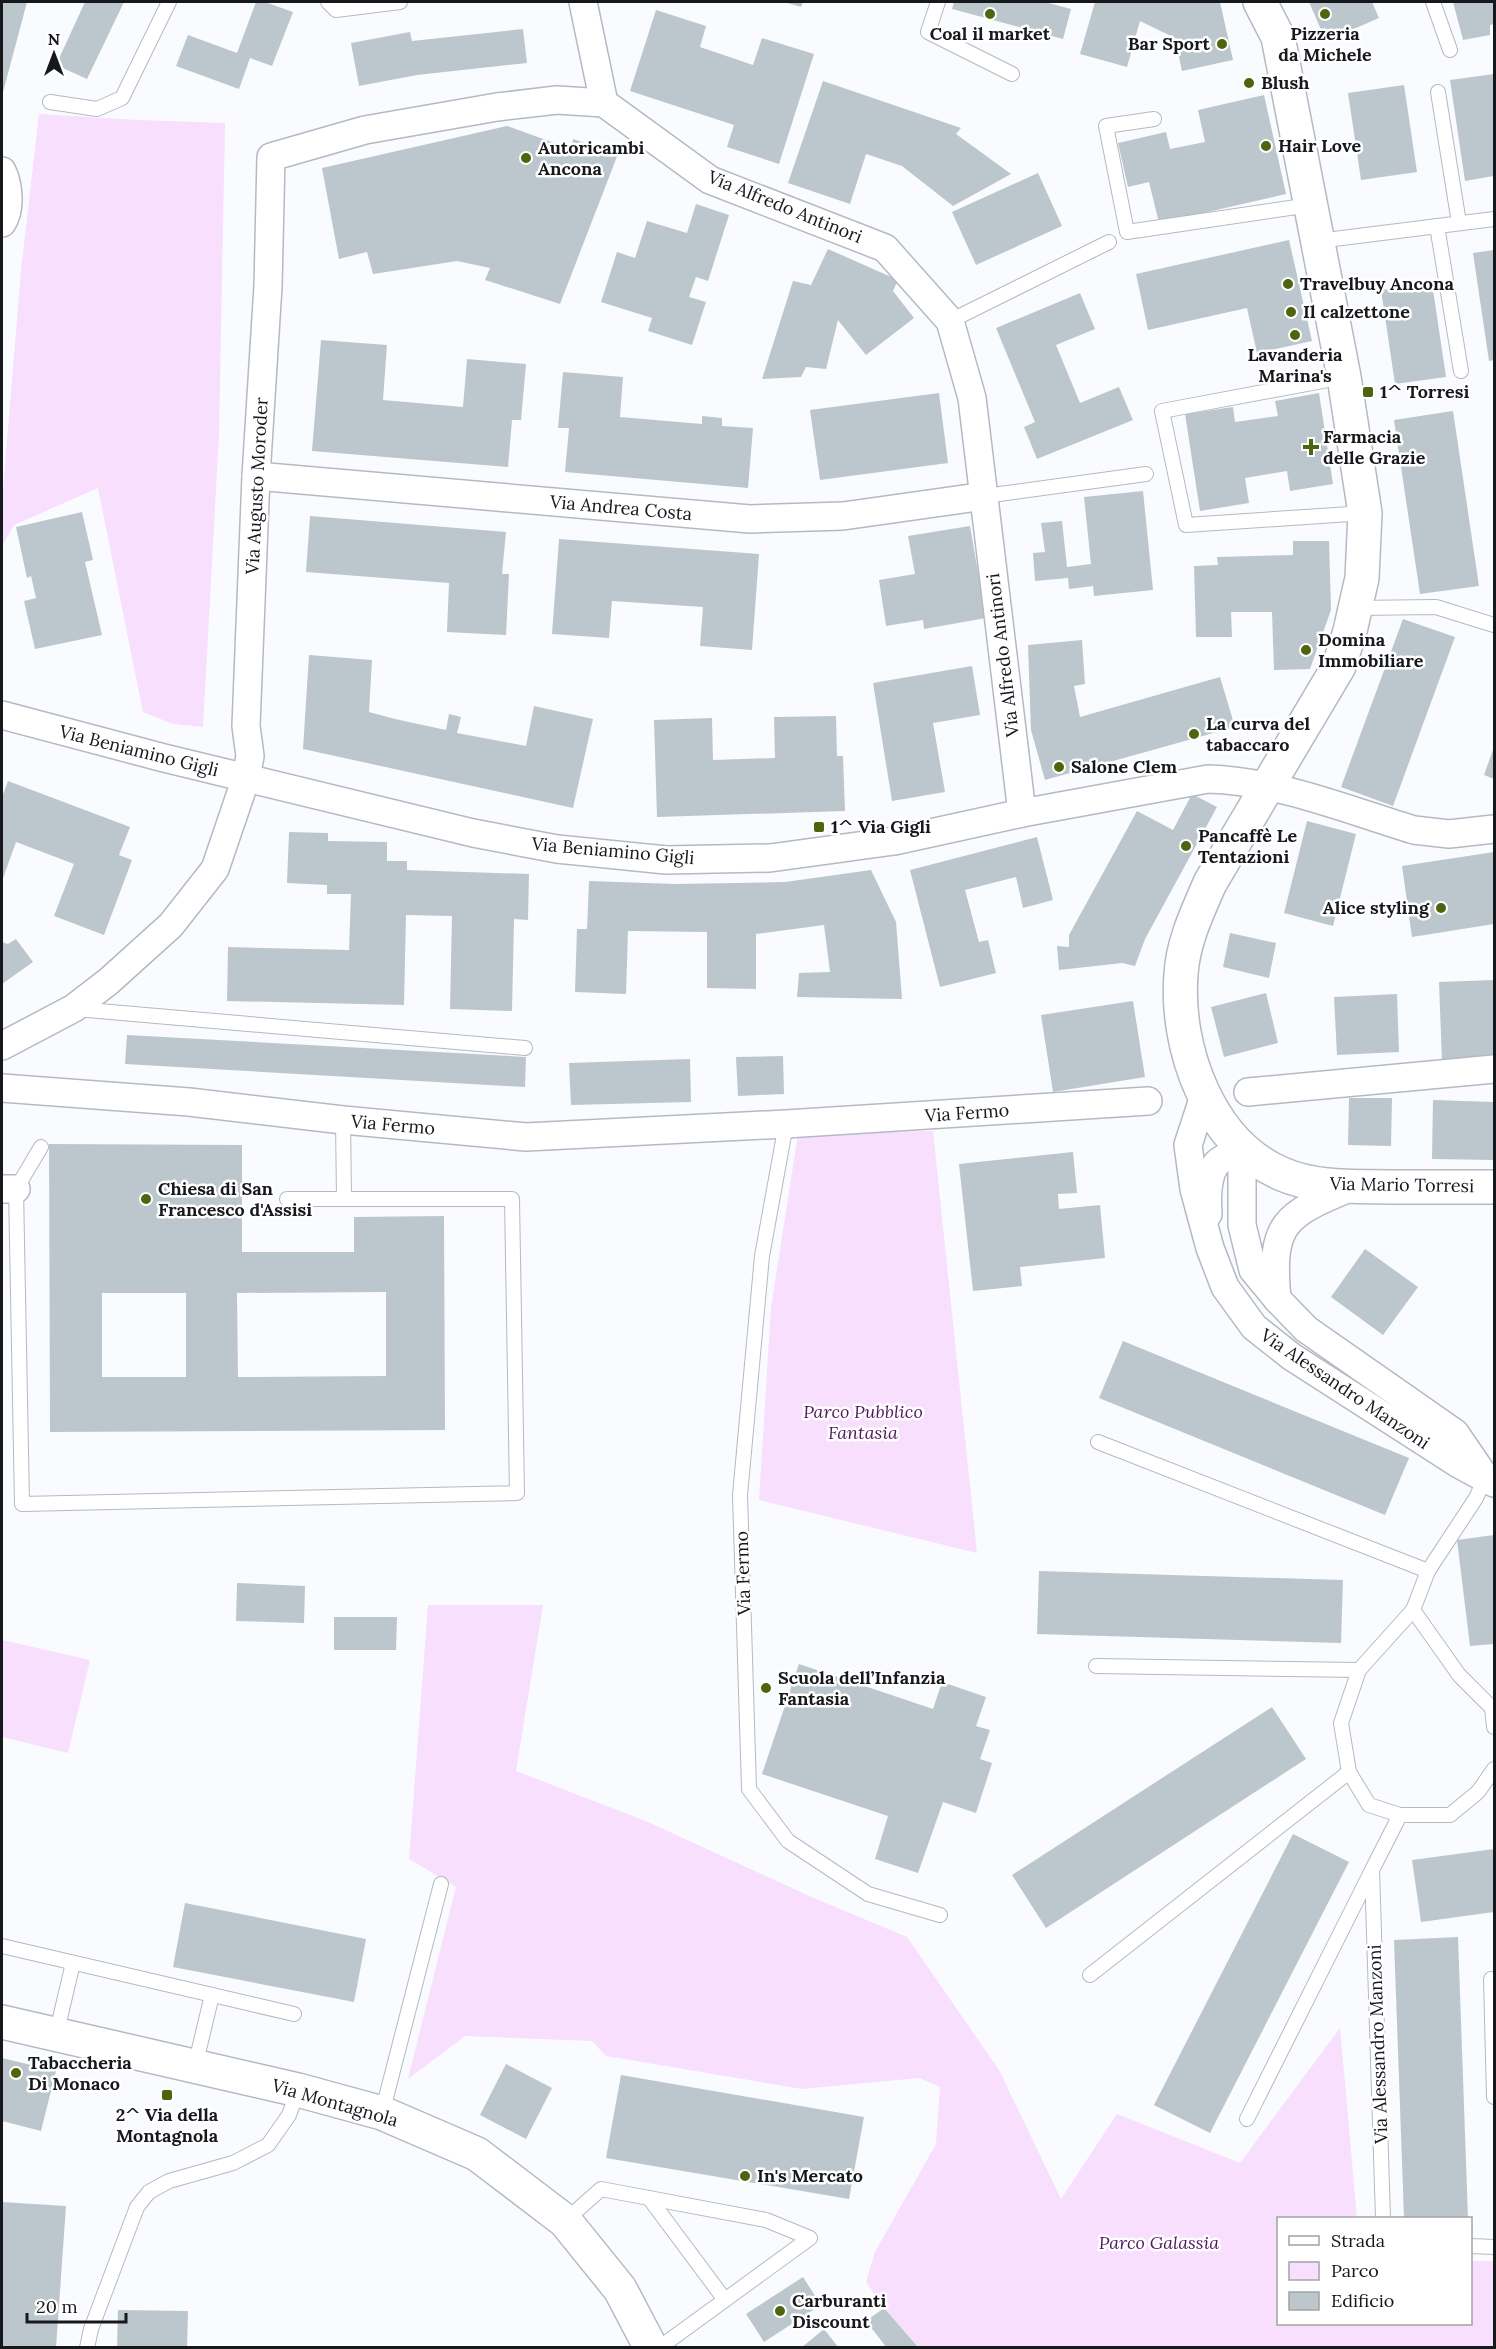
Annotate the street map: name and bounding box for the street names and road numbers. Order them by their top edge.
street label: Via Alfredo Antinori [704,165,866,248]
street label: Via Augusto Moroder [240,397,273,576]
street label: Via Andrea Costa [548,490,693,525]
street label: Via Alfredo Antinori [981,572,1024,739]
street label: Via Beniamino Gigli [56,719,221,781]
street label: Via Beniamino Gigli [530,832,695,869]
street label: Via Fermo [923,1098,1010,1127]
street label: Via Fermo [349,1109,436,1140]
street label: Via Mario Torresi [1329,1172,1474,1197]
street label: Via Alessandro Manzoni [1255,1323,1434,1454]
street label: Via Fermo [730,1530,755,1617]
street label: Via Alessandro Manzoni [1363,1944,1393,2145]
street label: Via Montagnola [268,2073,401,2132]

